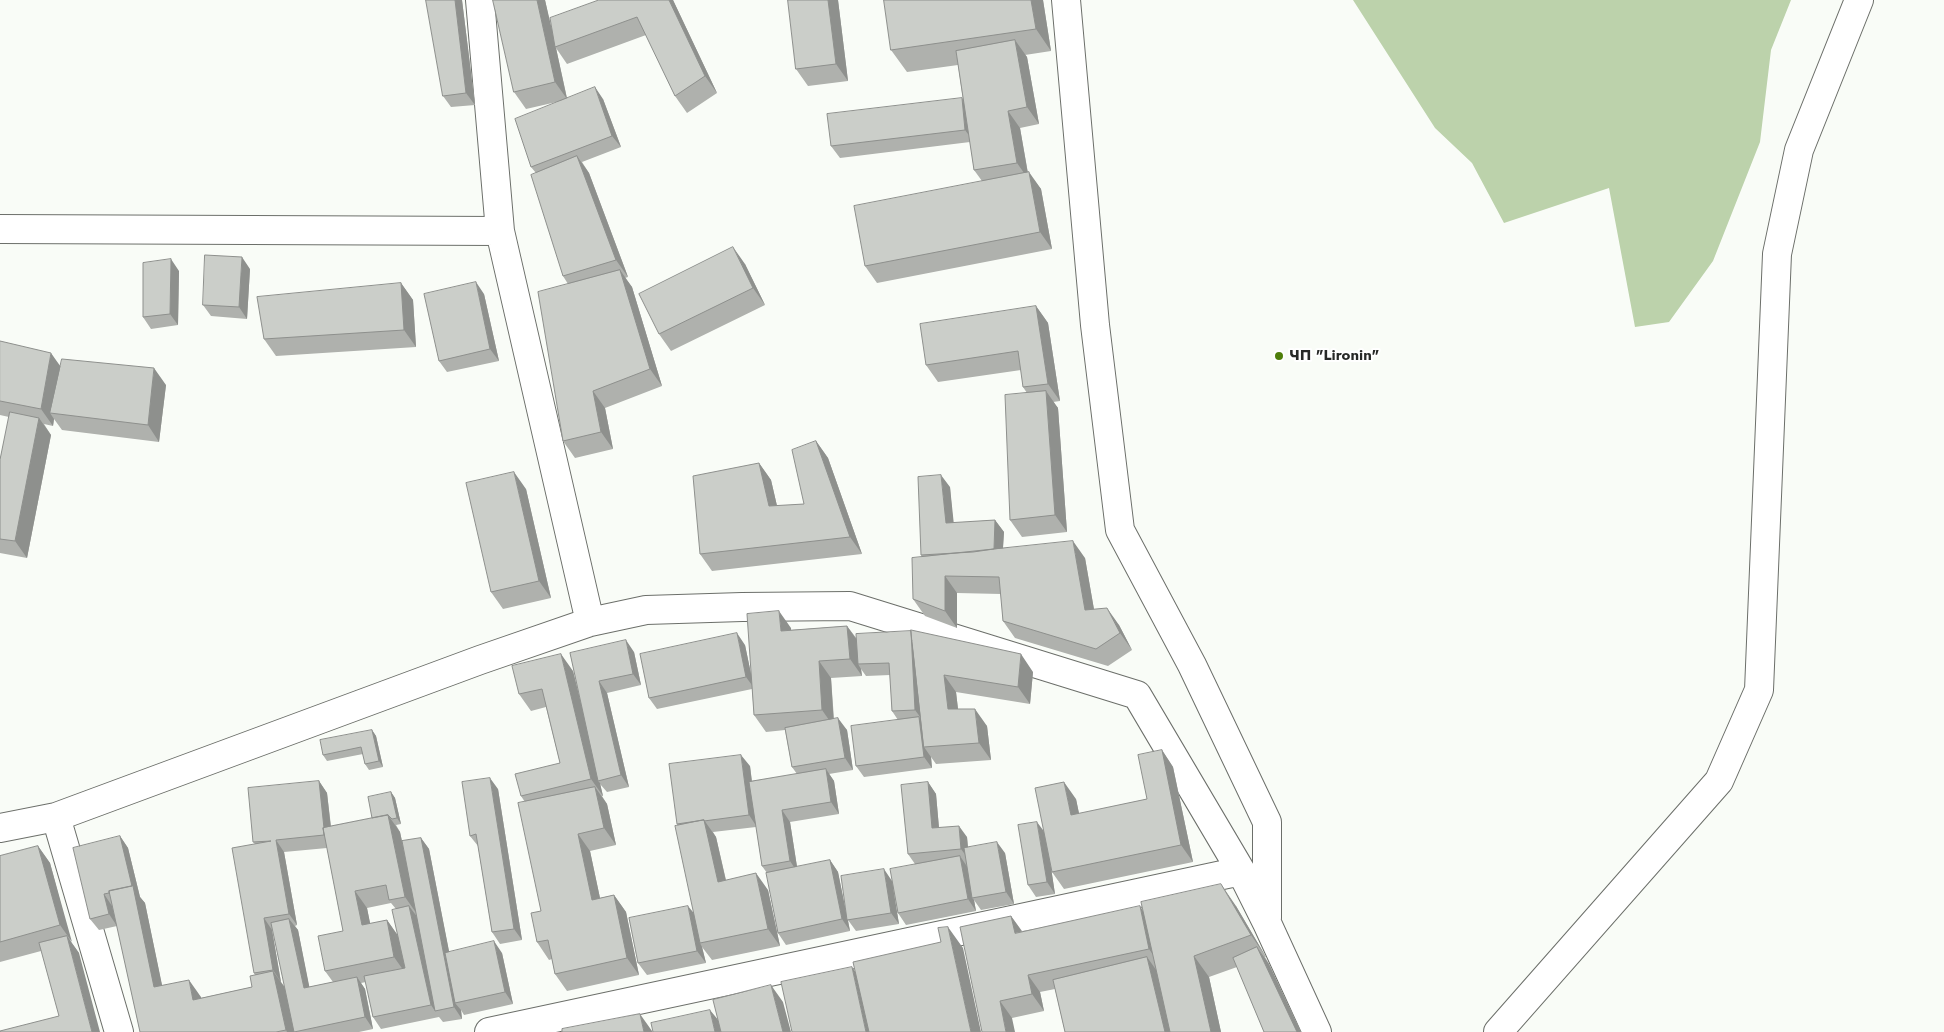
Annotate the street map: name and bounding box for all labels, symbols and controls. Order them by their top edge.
place label: ЧП "Lironin" [1289,347,1379,365]
marker: ЧП "Lironin" [1273,350,1285,362]

